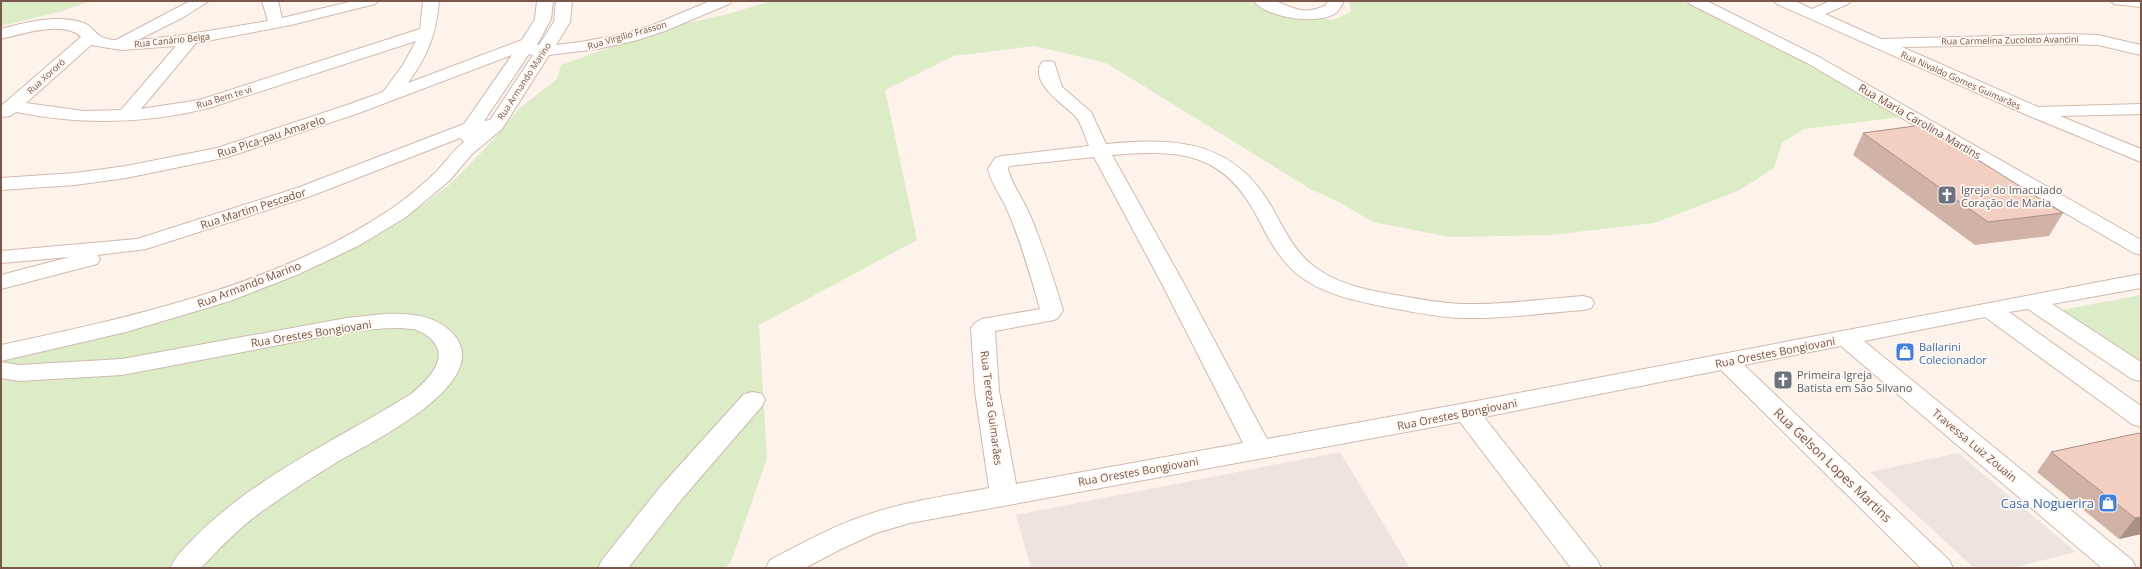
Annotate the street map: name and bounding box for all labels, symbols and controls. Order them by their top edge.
street label: Rua Virgílio Frasson [586,17,668,53]
street label: Rua Canário Belga [133,30,211,50]
street label: Rua Carmelina Zucoloto Avancini [1941,32,2079,48]
street label: Rua Armando Marino [494,40,554,122]
street label: Rua Nivaldo Gomes Guimarães [1899,48,2023,112]
street label: Rua Xororó [24,55,68,97]
street label: Rua Maria Carolina Martins [1856,80,1984,162]
street label: Rua Bem te vi [195,82,253,112]
street label: Rua Pica-pau Amarelo [215,111,327,161]
place label: Igreja do Imaculado Coração de Maria [1961,182,2063,210]
street label: Rua Martim Pescador [198,184,308,232]
church icon: Igreja do Imaculado Coração de Maria [1936,184,1958,206]
street label: Rua Armando Marino [195,257,303,311]
street label: Rua Orestes Bongiovani [250,316,372,350]
street label: Rua Orestes Bongiovani [1714,333,1836,371]
place label: Ballarini Colecionador [1919,339,1987,367]
shop icon: Ballarini Colecionador [1894,341,1916,363]
street label: Rua Tereza Guimarães [978,350,1006,466]
place label: Primeira Igreja Batista em São Silvano [1797,367,1913,395]
church icon: Primeira Igreja Batista em São Silvano [1772,369,1794,391]
street label: Rua Orestes Bongiovani [1396,395,1518,433]
street label: Rua Gelson Lopes Martins [1770,404,1896,526]
street label: Travessa Luiz Zouain [1929,405,2021,485]
street label: Rua Orestes Bongiovani [1077,453,1199,489]
shop icon: Casa Noguerira [2097,492,2119,514]
place label: Casa Noguerira [2001,494,2094,512]

